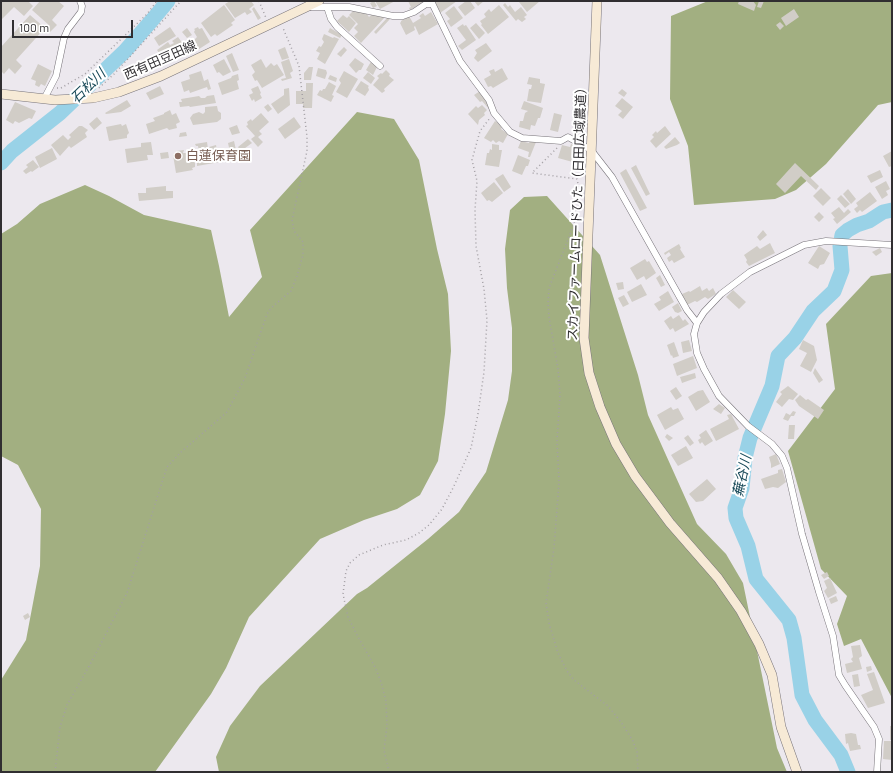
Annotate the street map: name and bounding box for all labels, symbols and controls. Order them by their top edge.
scale bar [14,12,135,38]
text: 100 m [19,20,49,34]
street label: 西有田豆田線 [121,37,199,83]
water label: 石松川 [67,65,109,107]
street label: スカイファームロードひた（日田広域農道） [565,81,589,341]
place label: 白蓮保育園 [186,148,251,164]
marker: 白蓮保育園 [173,151,183,161]
water label: 蕪谷川 [729,454,755,498]

